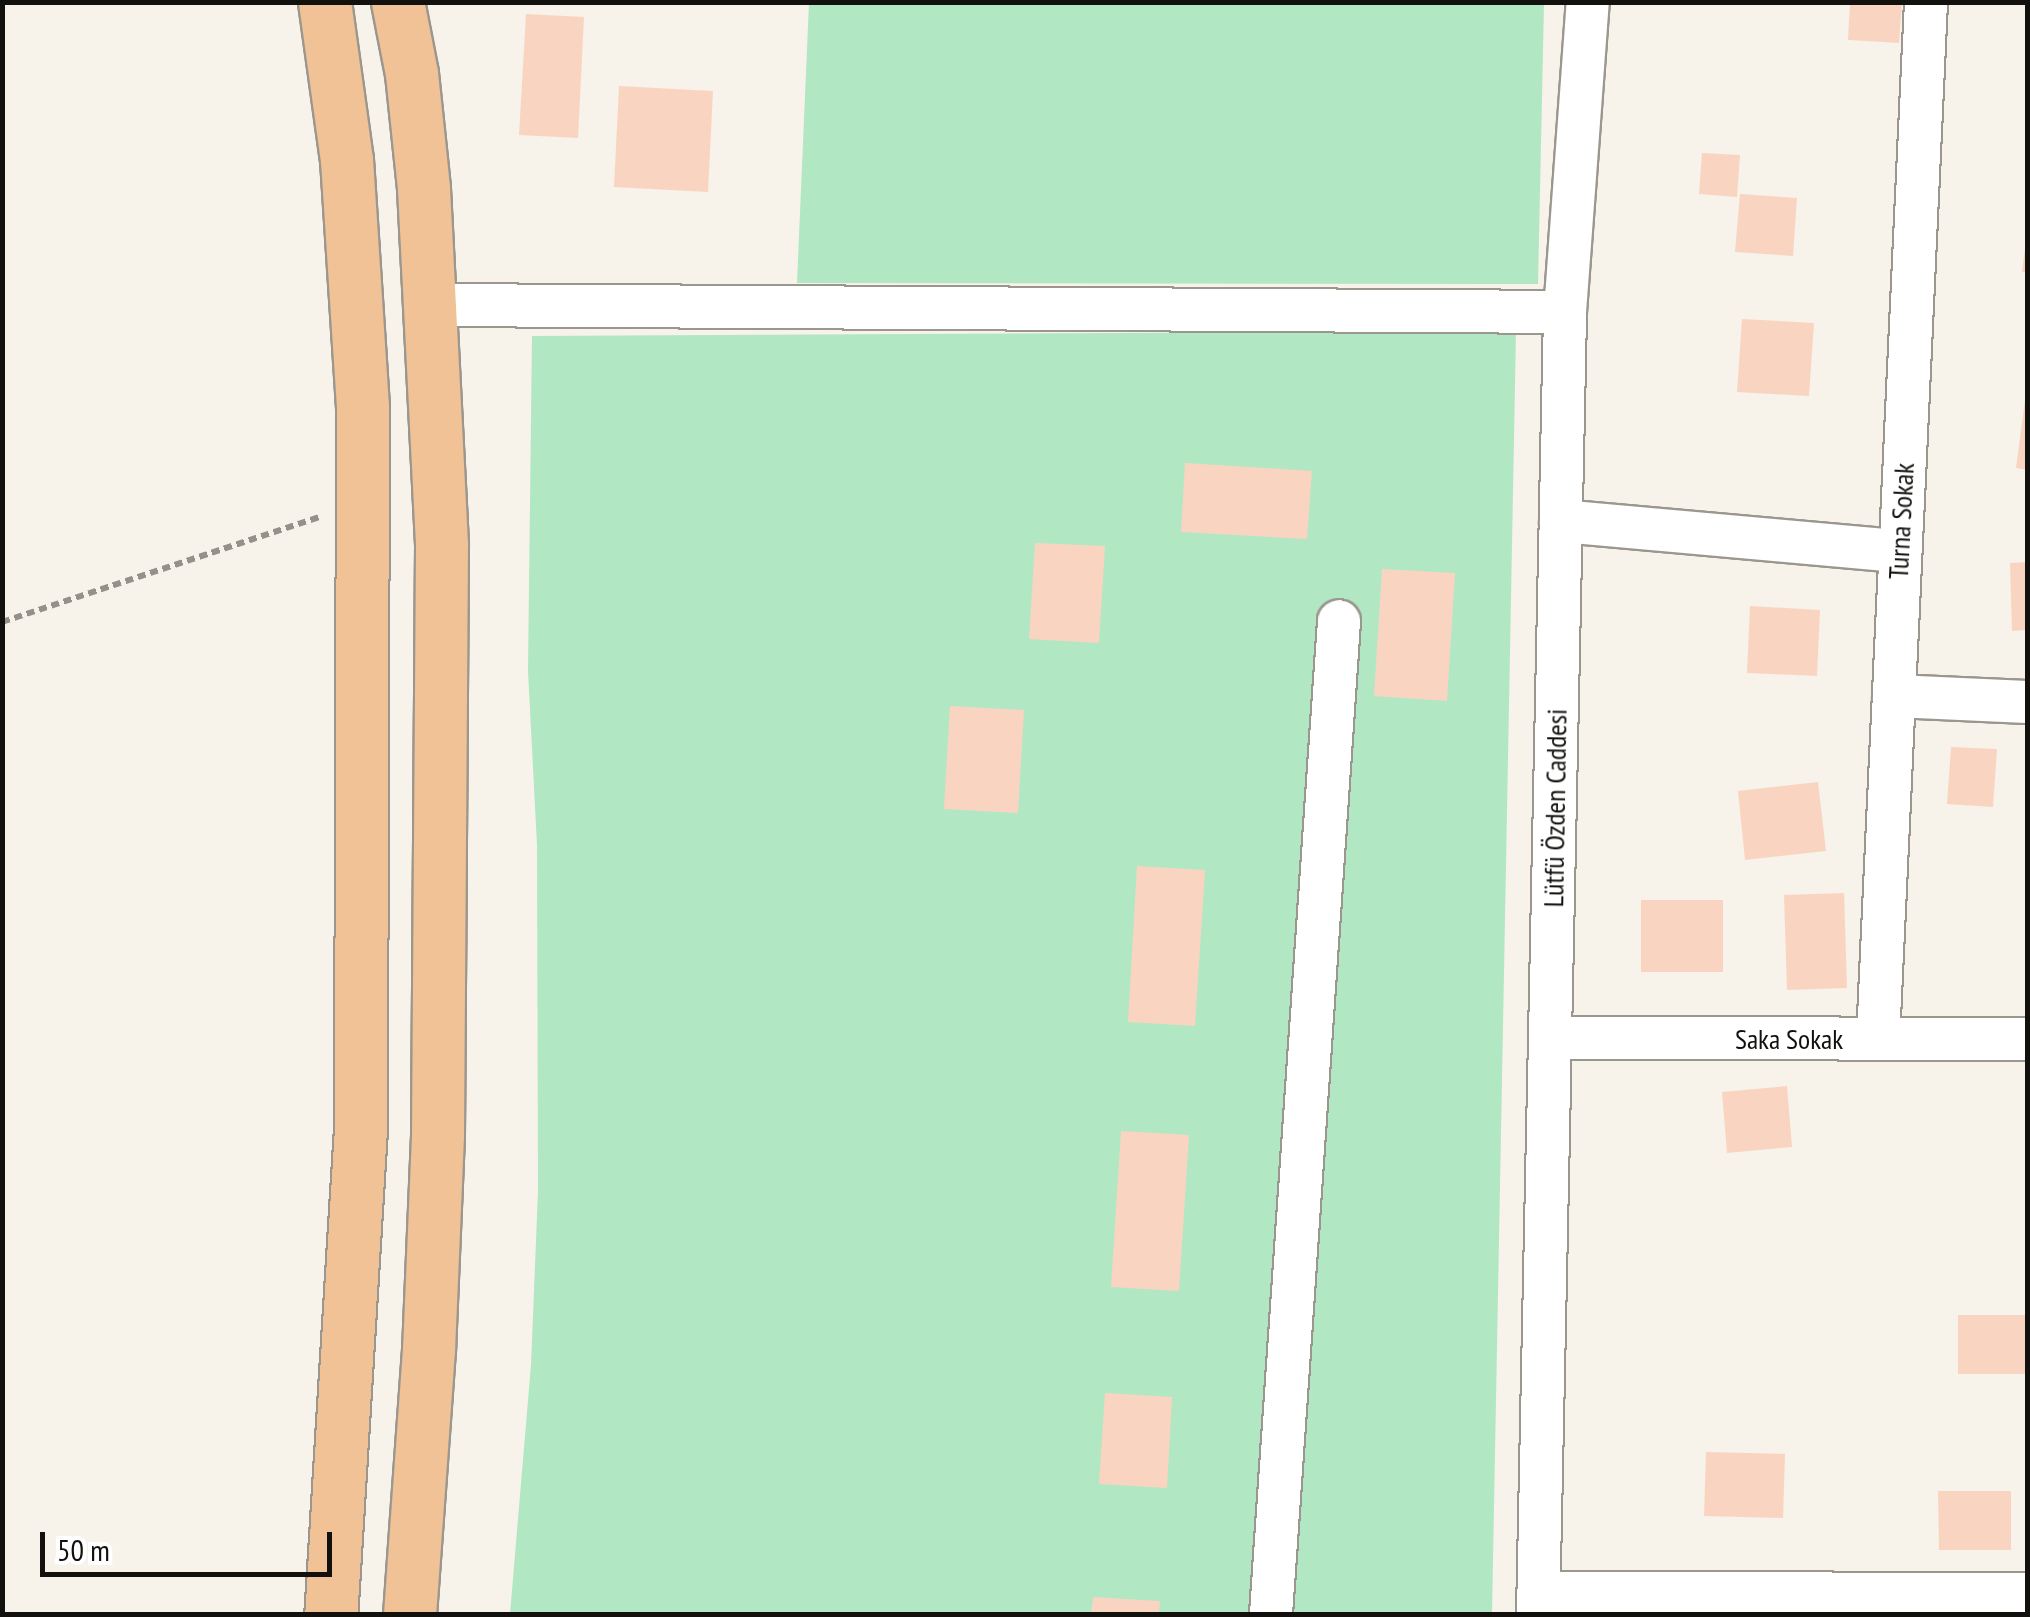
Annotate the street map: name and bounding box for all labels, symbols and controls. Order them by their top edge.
street label: Turna Sokak [1881,462,1921,580]
street label: Lütfü Özden Caddesi [1536,708,1574,908]
street label: Saka Sokak [1735,1022,1843,1056]
scale bar [45,1512,338,1574]
text: 50 m [57,1530,110,1569]

